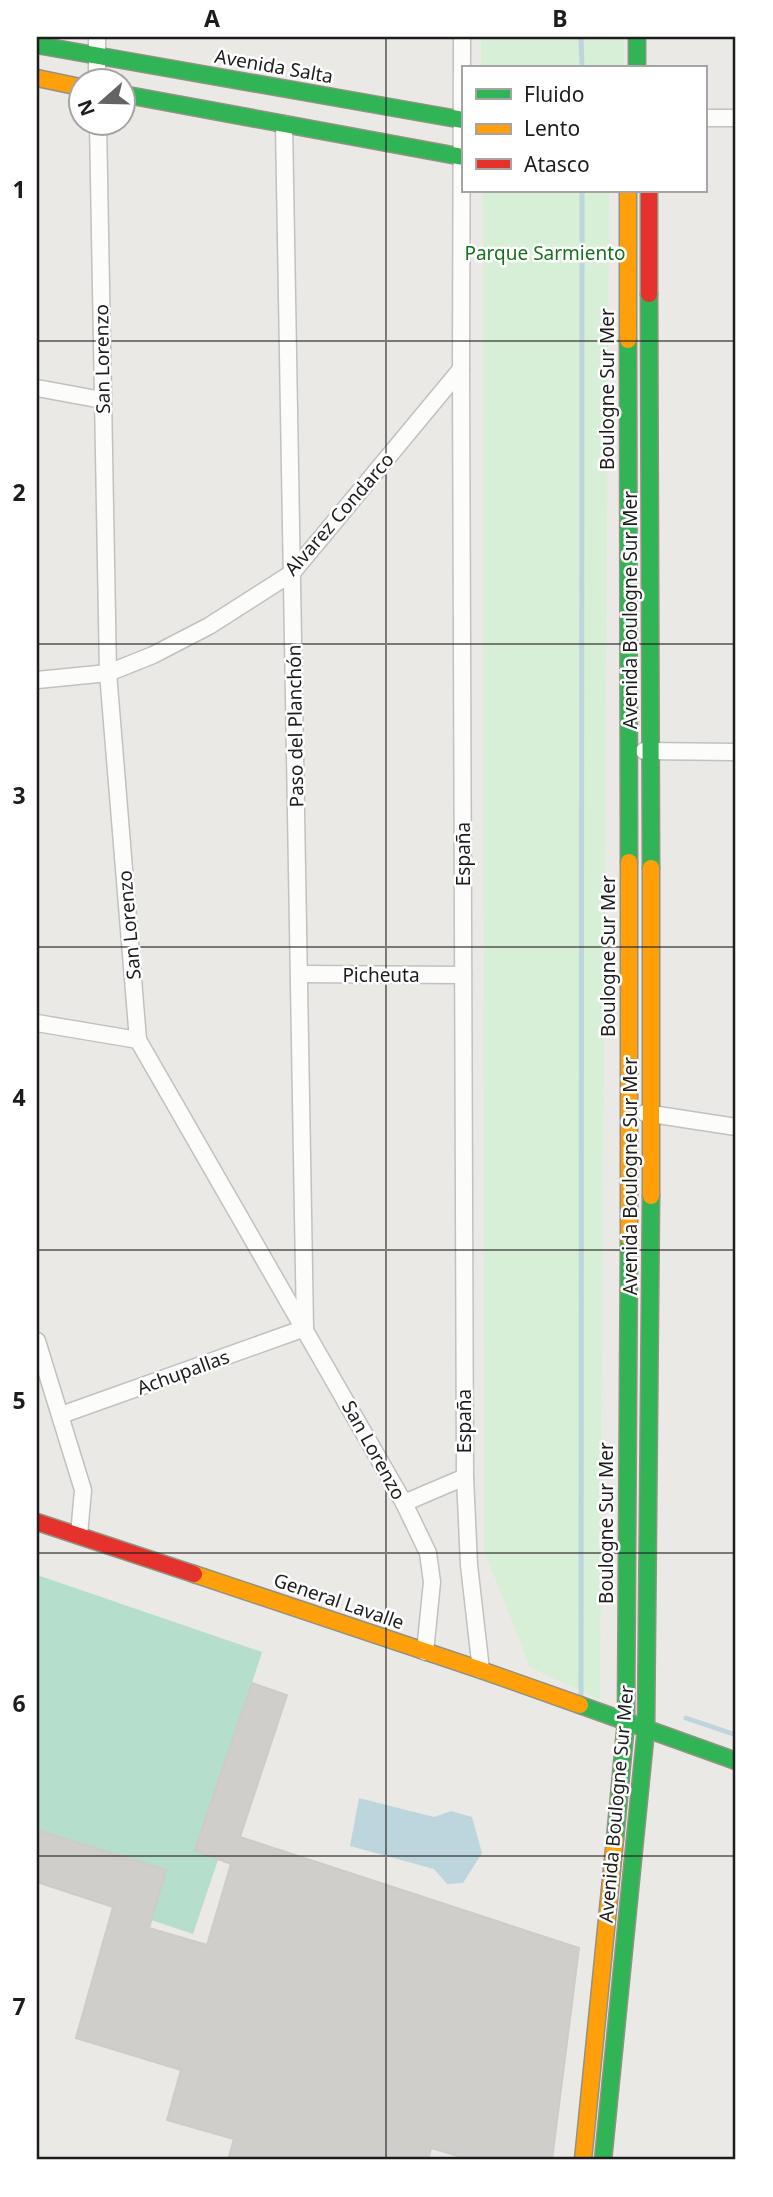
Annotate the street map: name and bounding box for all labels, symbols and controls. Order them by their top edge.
text: A [204,2,220,34]
text: B [552,2,568,34]
street label: Avenida Salta [213,43,335,89]
north arrow [66,66,136,136]
legend [462,66,706,192]
text: Fluido [524,80,584,108]
text: N [71,96,101,120]
text: Lento [524,114,580,142]
text: Atasco [524,150,590,178]
text: 1 [12,173,26,205]
park label: Parque Sarmiento [464,240,626,266]
street label: San Lorenzo [88,304,116,414]
street label: Boulogne Sur Mer [594,308,620,470]
street label: Alvarez Condarco [278,447,400,581]
text: 2 [12,476,26,508]
street label: Avenida Boulogne Sur Mer [617,491,643,729]
street label: Paso del Planchón [281,644,309,808]
text: 3 [12,779,26,811]
street label: España [450,822,476,886]
street label: San Lorenzo [111,869,147,981]
street label: Boulogne Sur Mer [595,875,621,1037]
street label: Picheuta [342,962,420,988]
street label: Avenida Boulogne Sur Mer [617,1057,643,1295]
text: 4 [12,1081,26,1113]
street label: Achupallas [133,1343,233,1401]
text: 5 [12,1384,26,1416]
street label: España [451,1389,477,1453]
street label: San Lorenzo [336,1396,412,1504]
street label: Boulogne Sur Mer [593,1442,619,1604]
street label: General Lavalle [270,1567,408,1635]
street label: Avenida Boulogne Sur Mer [593,1684,639,1924]
text: 6 [12,1687,26,1719]
text: 7 [12,1990,26,2022]

